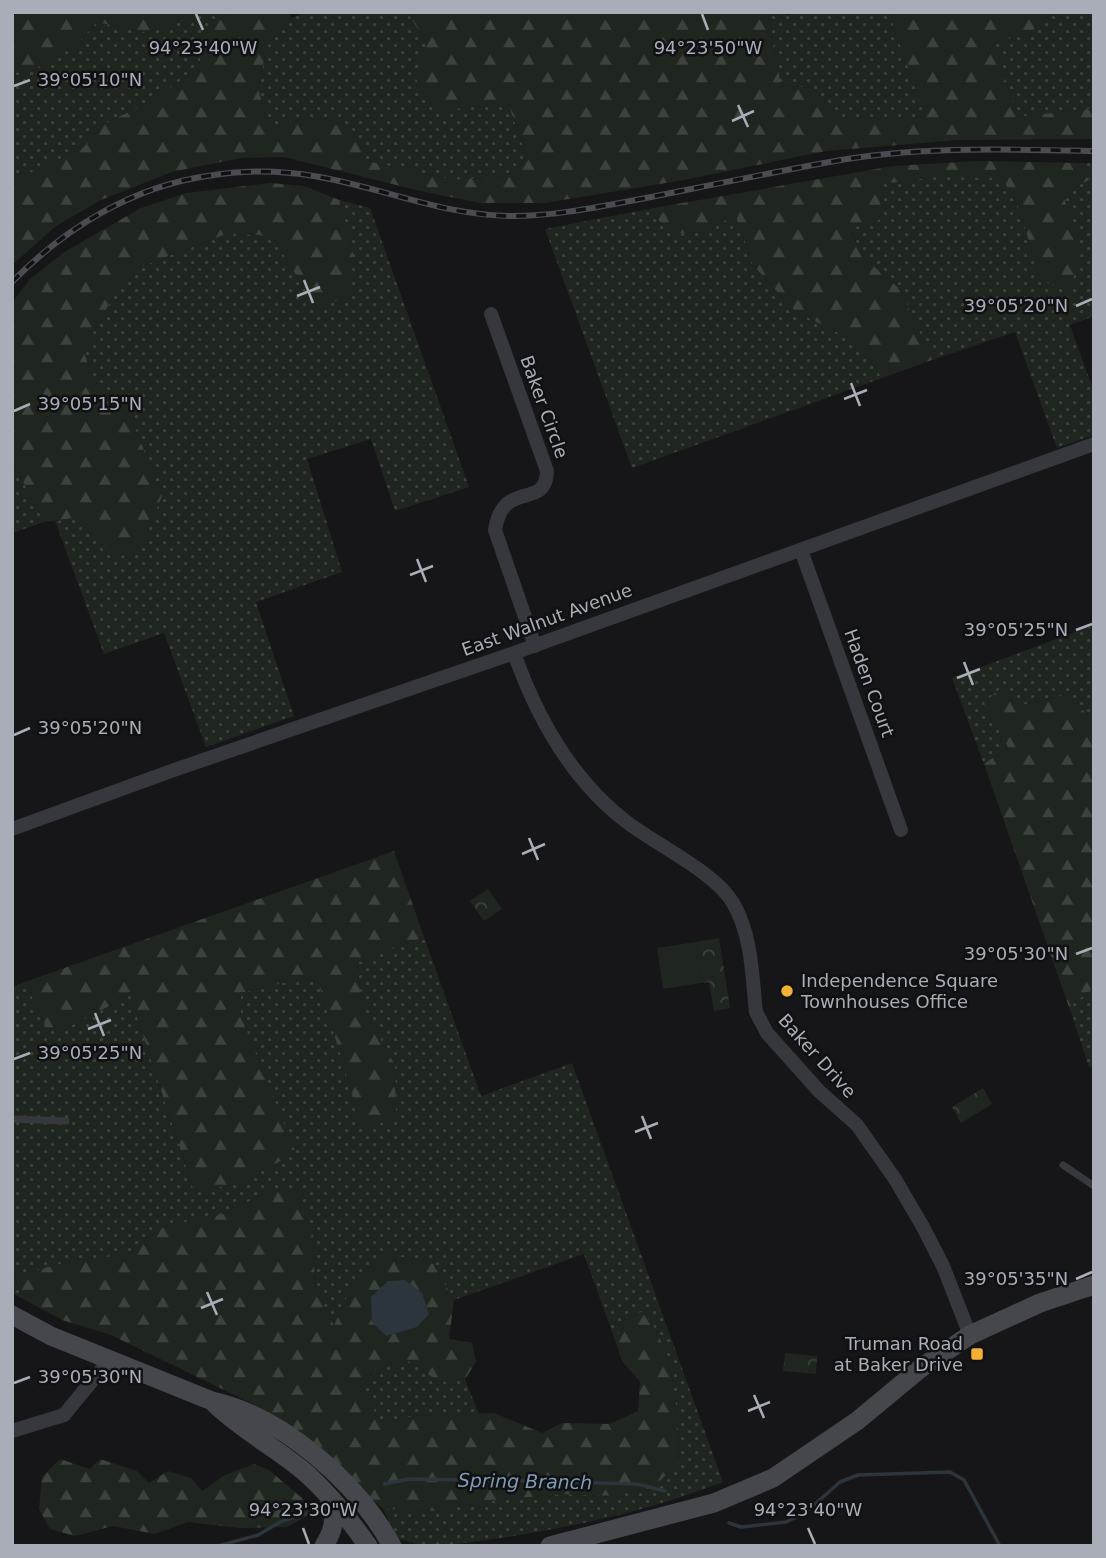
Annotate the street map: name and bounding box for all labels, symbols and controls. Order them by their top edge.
text: 94°23'40"W [149,37,258,58]
text: 94°23'50"W [654,37,763,58]
text: 39°05'10"N [38,69,142,90]
text: 39°05'20"N [964,295,1068,316]
street label: Baker Circle [516,353,573,461]
text: 39°05'15"N [38,393,142,414]
street label: East Walnut Avenue [459,579,635,660]
text: 39°05'25"N [964,619,1068,640]
street label: Haden Court [840,626,899,740]
text: 39°05'20"N [38,717,142,738]
text: 39°05'30"N [964,943,1068,964]
place label: Independence Square Townhouses Office [800,970,998,1012]
marker: Independence Square Townhouses Office [779,983,795,999]
street label: Baker Drive [774,1009,860,1102]
text: 39°05'25"N [38,1042,142,1063]
text: 39°05'35"N [964,1268,1068,1289]
place label: Truman Road at Baker Drive [834,1333,963,1375]
marker: Truman Road at Baker Drive [969,1346,985,1362]
text: 39°05'30"N [38,1366,142,1387]
water label: Spring Branch [458,1469,592,1493]
text: 94°23'30"W [249,1499,358,1520]
text: 94°23'40"W [754,1499,863,1520]

